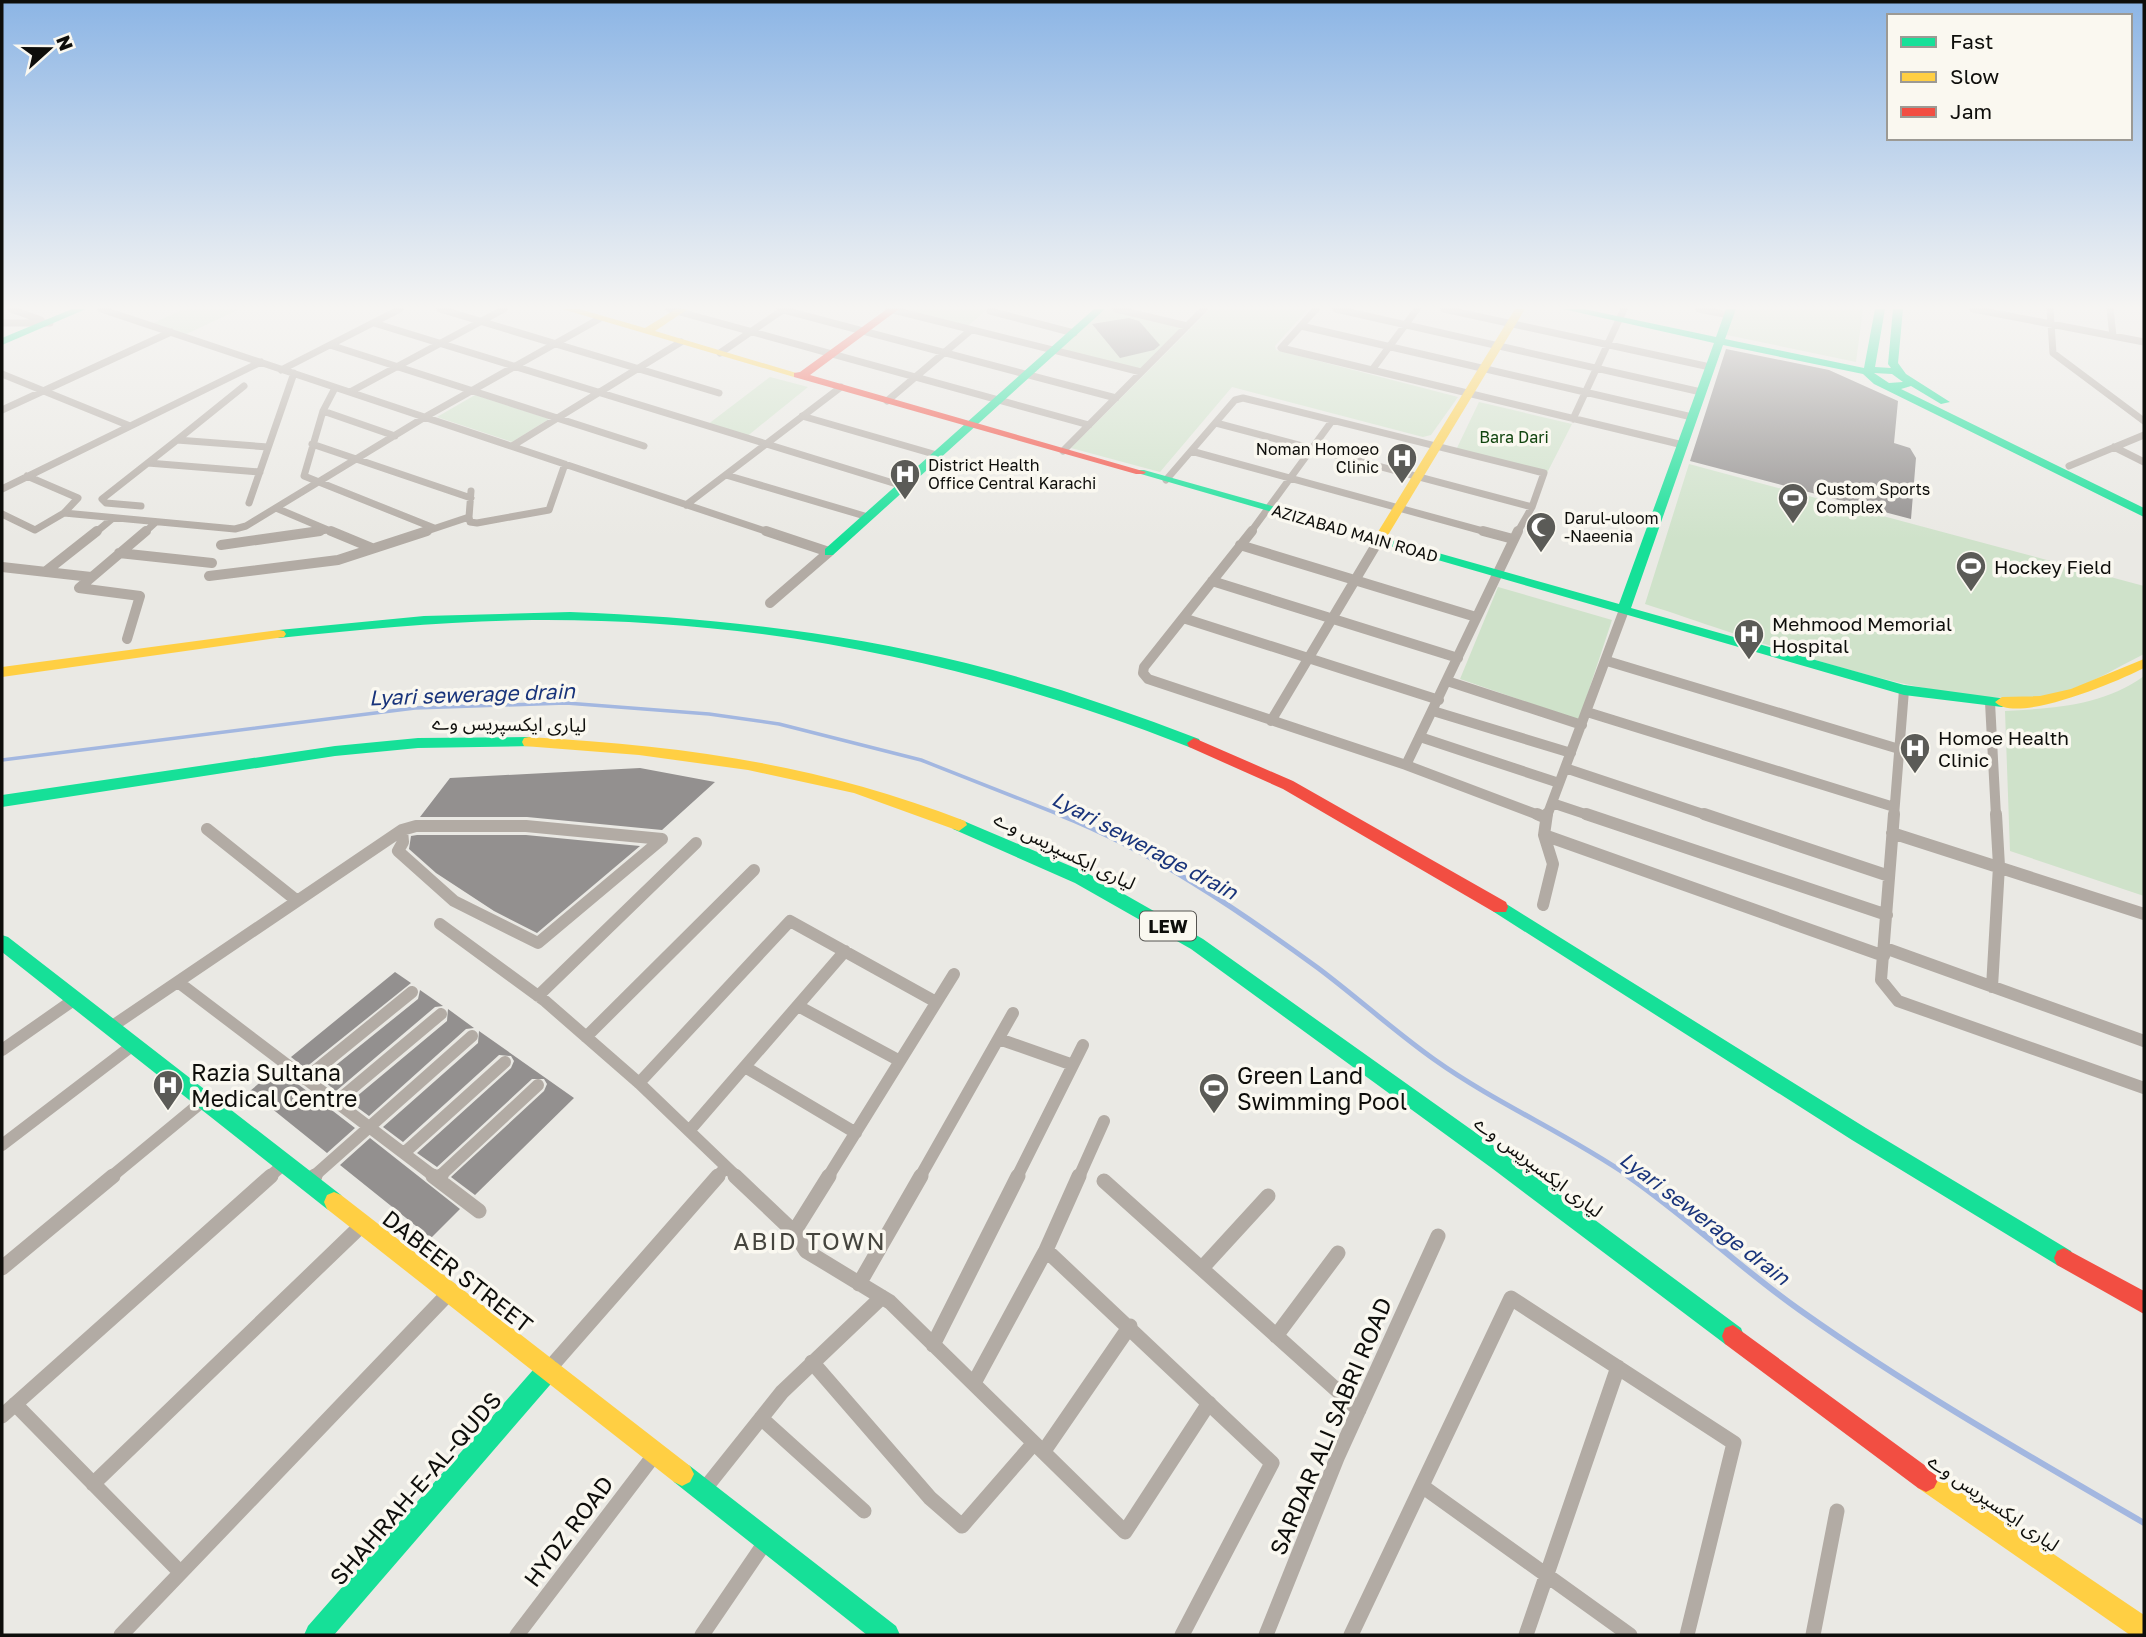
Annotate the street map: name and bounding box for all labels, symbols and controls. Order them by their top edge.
north arrow [14,14,84,84]
legend [1887,14,2132,140]
text: Fast [1950,28,1993,54]
text: N [52,32,79,54]
text: Slow [1950,63,1999,89]
text: Jam [1950,98,1992,124]
park label: Bara Dari [1479,427,1549,447]
place label: Noman Homoeo Clinic [1256,439,1379,477]
hospital icon: Noman Homoeo Clinic [1385,441,1419,485]
place label: District Health Office Central Karachi [928,455,1096,493]
hospital icon: District Health Office Central Karachi [888,457,922,501]
place label: Custom Sports Complex [1816,479,1930,517]
sports icon: Custom Sports Complex [1776,481,1810,525]
street label: AZIZABAD MAIN ROAD [1270,500,1440,566]
place label: Darul-uloom -Naeenia [1564,508,1659,546]
mosque icon: Darul-uloom -Naeenia [1524,510,1558,554]
sports icon: Hockey Field [1954,549,1988,593]
place label: Hockey Field [1994,555,2112,578]
place label: Mehmood Memorial Hospital [1772,612,1952,657]
hospital icon: Mehmood Memorial Hospital [1732,617,1766,661]
water label: Lyari sewerage drain [369,677,576,711]
street label: لیاری ایکسپریس وے [431,710,587,738]
place label: Homoe Health Clinic [1938,726,2069,771]
hospital icon: Homoe Health Clinic [1898,731,1932,775]
water label: Lyari sewerage drain [1048,785,1243,905]
street label: لیاری ایکسپریس وے [989,806,1140,896]
road number: LEW [1140,911,1196,940]
place label: Razia Sultana Medical Centre [191,1058,357,1112]
place label: Green Land Swimming Pool [1237,1061,1407,1115]
hospital icon: Razia Sultana Medical Centre [151,1068,185,1112]
sports icon: Green Land Swimming Pool [1197,1071,1231,1115]
street label: لیاری ایکسپریس وے [1469,1110,1608,1223]
water label: Lyari sewerage drain [1615,1146,1796,1291]
street label: DABEER STREET [377,1204,539,1338]
district label: ABID TOWN [733,1226,887,1255]
street label: SARDAR ALI SABRI ROAD [1263,1293,1397,1559]
street label: SHAHRAH-E-AL-QUDS [323,1386,507,1590]
street label: لیاری ایکسپریس وے [1923,1448,2064,1558]
street label: HYDZ ROAD [517,1470,619,1592]

